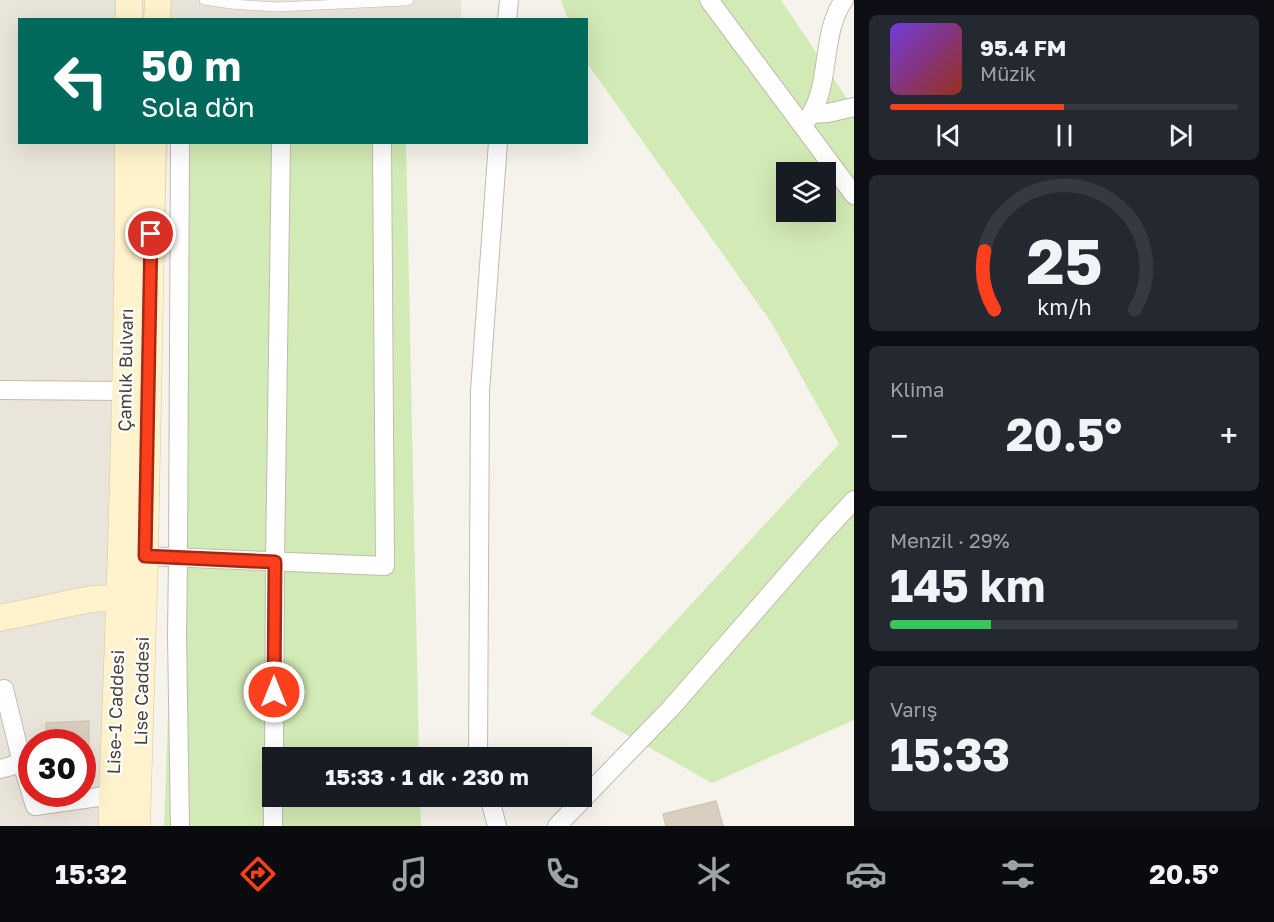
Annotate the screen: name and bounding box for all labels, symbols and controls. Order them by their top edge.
text: 95.4 FM [980,34,1066,61]
text: 50 m [141,40,241,90]
icon: left [42,42,120,120]
text: Müzik [980,61,1036,85]
text: Sola dön [141,91,255,123]
icon: previous [932,119,965,152]
icon: pause [1048,119,1081,152]
icon: next [1164,119,1197,152]
map controls [776,162,836,222]
button: layers [776,162,836,222]
pin [125,208,176,259]
icon: arrive [134,217,167,250]
text: 25 [1026,223,1102,298]
text: km/h [1037,294,1091,320]
street label: Çamlık Bulvarı [113,308,137,432]
text: Klima [890,377,944,401]
text: 20.5° [1006,407,1122,461]
text: − [890,416,908,455]
text: + [1220,416,1238,455]
text: Menzil · 29% [890,528,1010,552]
text: 145 km [890,558,1045,612]
street label: Lise Caddesi [129,636,153,746]
street label: Lise-1 Caddesi [102,649,128,775]
position arrow [242,660,306,724]
text: Varış [890,697,937,721]
text: 15:33 [890,727,1010,781]
speed limit sign: 30 [18,729,96,807]
text: 15:33 · 1 dk · 230 m [325,763,529,790]
icon: directions [237,853,279,895]
icon: music [389,853,431,895]
icon: phone [541,853,583,895]
icon: climate [693,853,735,895]
icon: car [845,853,887,895]
icon: filters [997,853,1039,895]
text: 15:32 [55,858,127,890]
text: 20.5° [1149,858,1219,890]

